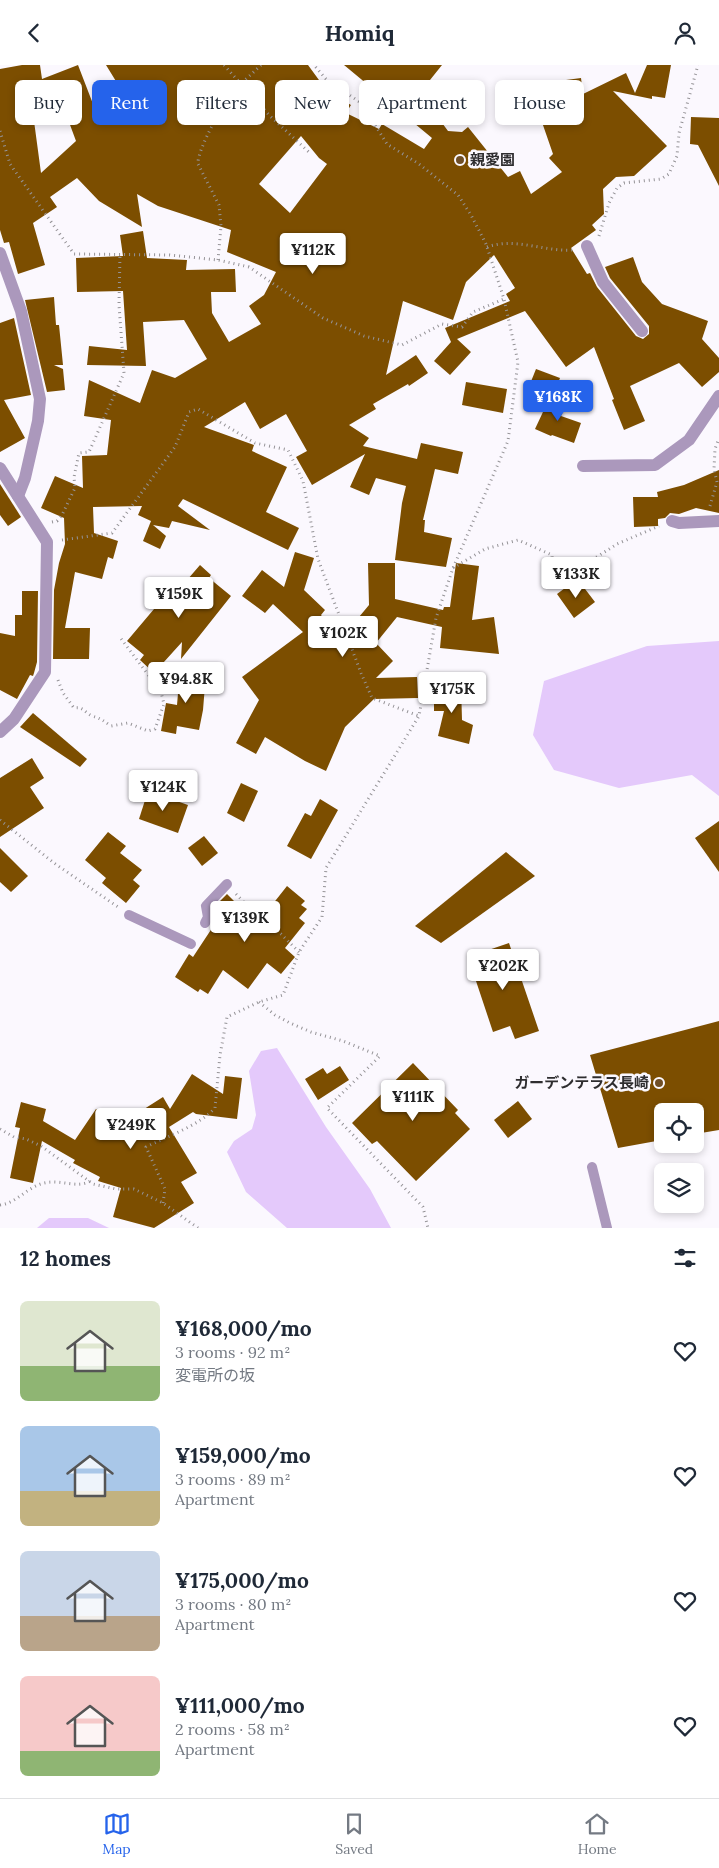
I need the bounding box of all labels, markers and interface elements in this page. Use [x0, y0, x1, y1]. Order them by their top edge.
icon: back [20, 19, 48, 47]
text: Homiq [325, 19, 394, 47]
icon: person [671, 19, 699, 47]
chip: Buy [15, 80, 82, 125]
chip: Rent [92, 80, 167, 125]
chip: Filters [177, 80, 265, 125]
chip: New [275, 80, 349, 125]
chip: Apartment [359, 80, 485, 125]
chip: House [495, 80, 584, 125]
place label: 親愛園 [470, 150, 515, 169]
marker: 親愛園 [454, 154, 466, 166]
pin: ¥112K [278, 233, 348, 275]
text: ¥112K [291, 239, 335, 259]
pin: ¥168K [523, 379, 593, 422]
text: ¥168K [534, 386, 582, 406]
pin: ¥133K [541, 557, 611, 599]
text: ¥133K [552, 563, 600, 583]
pin: ¥159K [144, 577, 214, 619]
text: ¥159K [155, 583, 203, 603]
pin: ¥102K [308, 615, 378, 658]
text: ¥102K [319, 622, 367, 642]
pin: ¥94.8K [145, 661, 227, 704]
text: ¥94.8K [159, 668, 213, 688]
pin: ¥175K [417, 671, 487, 714]
text: ¥175K [429, 678, 475, 698]
pin: ¥124K [128, 769, 198, 812]
text: ¥124K [140, 776, 186, 796]
pin: ¥139K [210, 901, 280, 943]
text: ¥139K [221, 907, 269, 927]
pin: ¥202K [468, 949, 538, 991]
text: ¥202K [478, 955, 528, 975]
place label: ガーデンテラス長崎 [514, 1073, 649, 1092]
marker: ガーデンテラス長崎 [653, 1077, 665, 1089]
pin: ¥111K [378, 1079, 448, 1122]
text: ¥111K [392, 1086, 434, 1106]
map controls [654, 1103, 704, 1213]
button: locate [654, 1103, 704, 1153]
pin: ¥249K [96, 1107, 166, 1150]
text: ¥249K [106, 1114, 156, 1134]
button: layers [654, 1163, 704, 1213]
icon: filters [671, 1244, 699, 1272]
text: 12 homes [20, 1245, 111, 1272]
text: ¥168,000/mo [175, 1315, 312, 1342]
icon: home [60, 1321, 120, 1381]
icon: heart [671, 1337, 699, 1365]
text: 3 rooms · 92 m² [175, 1342, 290, 1362]
text: 変電所の坂 [175, 1365, 255, 1385]
text: ¥159,000/mo [175, 1442, 311, 1469]
icon: home [60, 1446, 120, 1506]
icon: heart [671, 1462, 699, 1490]
text: 3 rooms · 89 m² [175, 1469, 291, 1489]
text: Apartment [175, 1489, 255, 1509]
text: ¥175,000/mo [175, 1567, 309, 1594]
icon: home [60, 1571, 120, 1631]
icon: heart [671, 1587, 699, 1615]
text: 3 rooms · 80 m² [175, 1594, 291, 1614]
text: Apartment [175, 1614, 255, 1634]
text: ¥111,000/mo [175, 1692, 305, 1719]
icon: home [60, 1696, 120, 1756]
icon: heart [671, 1712, 699, 1740]
text: 2 rooms · 58 m² [175, 1719, 290, 1739]
text: Apartment [175, 1739, 255, 1759]
tab: Map [102, 1810, 131, 1858]
tab: Saved [335, 1810, 373, 1858]
tab: Home [578, 1810, 617, 1858]

